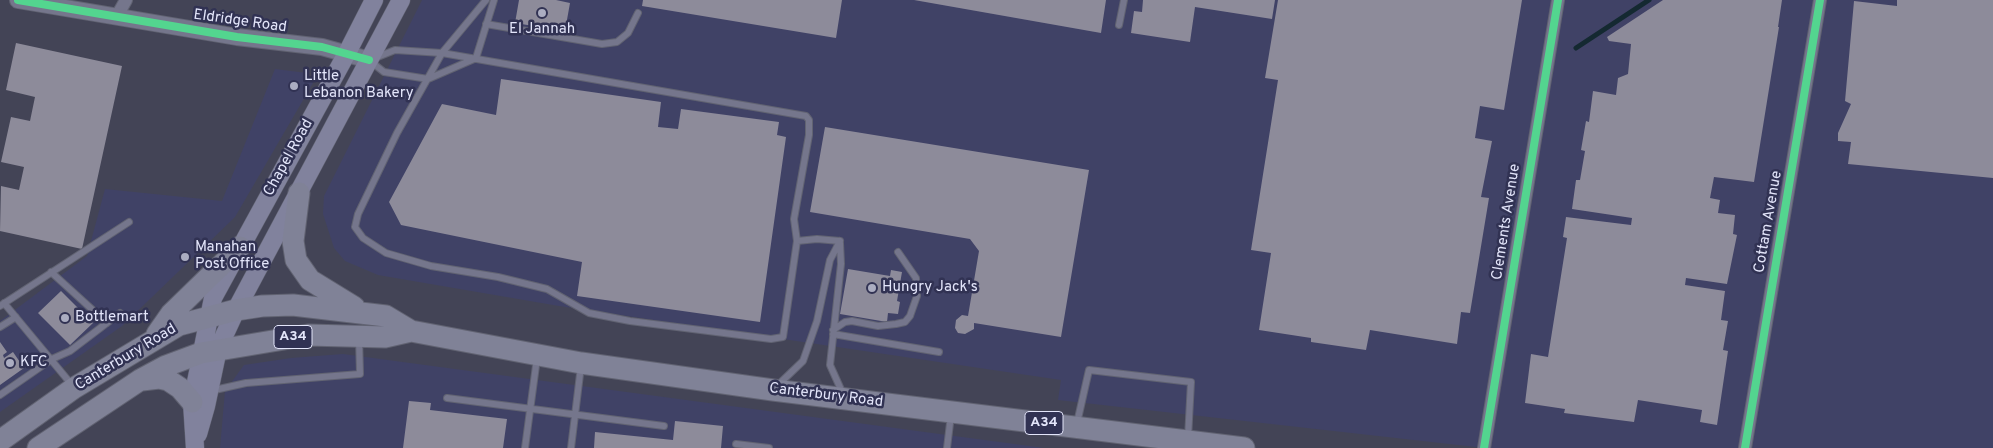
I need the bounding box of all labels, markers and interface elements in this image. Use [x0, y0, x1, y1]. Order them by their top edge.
street label: Eldridge Road [192, 7, 288, 37]
marker: El Jannah [536, 7, 548, 19]
place label: El Jannah [509, 21, 575, 39]
place label: Little Lebanon Bakery [304, 68, 414, 103]
marker: Little Lebanon Bakery [288, 80, 300, 92]
street label: Chapel Road [260, 116, 318, 200]
street label: Clements Avenue [1489, 163, 1525, 281]
street label: Cottam Avenue [1751, 170, 1787, 274]
place label: Manahan Post Office [195, 239, 269, 274]
marker: Manahan Post Office [179, 251, 191, 263]
place label: Hungry Jack's [882, 279, 978, 297]
marker: Hungry Jack's [866, 282, 878, 294]
place label: Bottlemart [75, 309, 149, 327]
marker: Bottlemart [59, 312, 71, 324]
street label: Canterbury Road [72, 321, 180, 395]
road number: A34 [274, 326, 312, 348]
place label: KFC [20, 354, 48, 372]
marker: KFC [4, 357, 16, 369]
street label: Canterbury Road [768, 380, 884, 412]
road number: A34 [1025, 412, 1063, 434]

